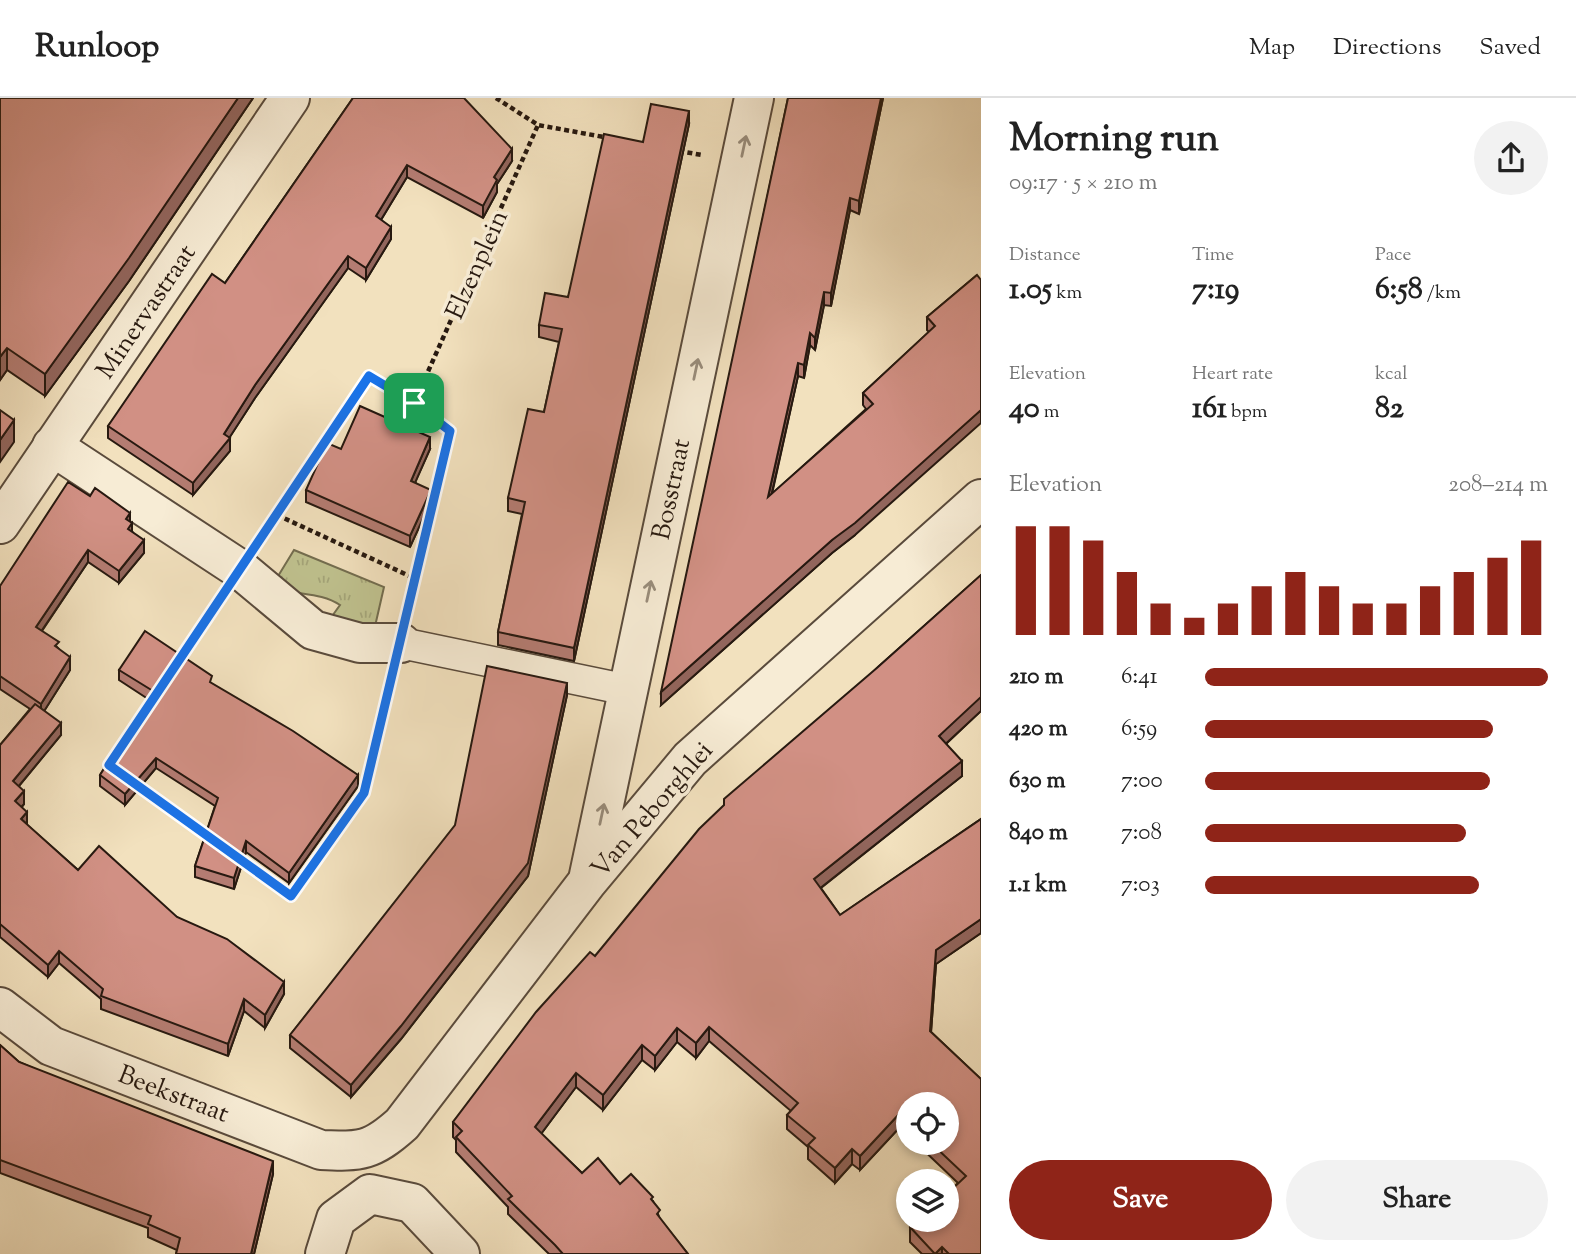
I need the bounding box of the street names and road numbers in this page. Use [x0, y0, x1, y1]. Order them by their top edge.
street label: Elzenplein [438, 204, 519, 326]
street label: Minervastraat [88, 238, 206, 387]
street label: Bosstraat [644, 436, 701, 543]
street label: Van Peborghlei [583, 734, 723, 887]
street label: Beekstraat [112, 1057, 234, 1133]

